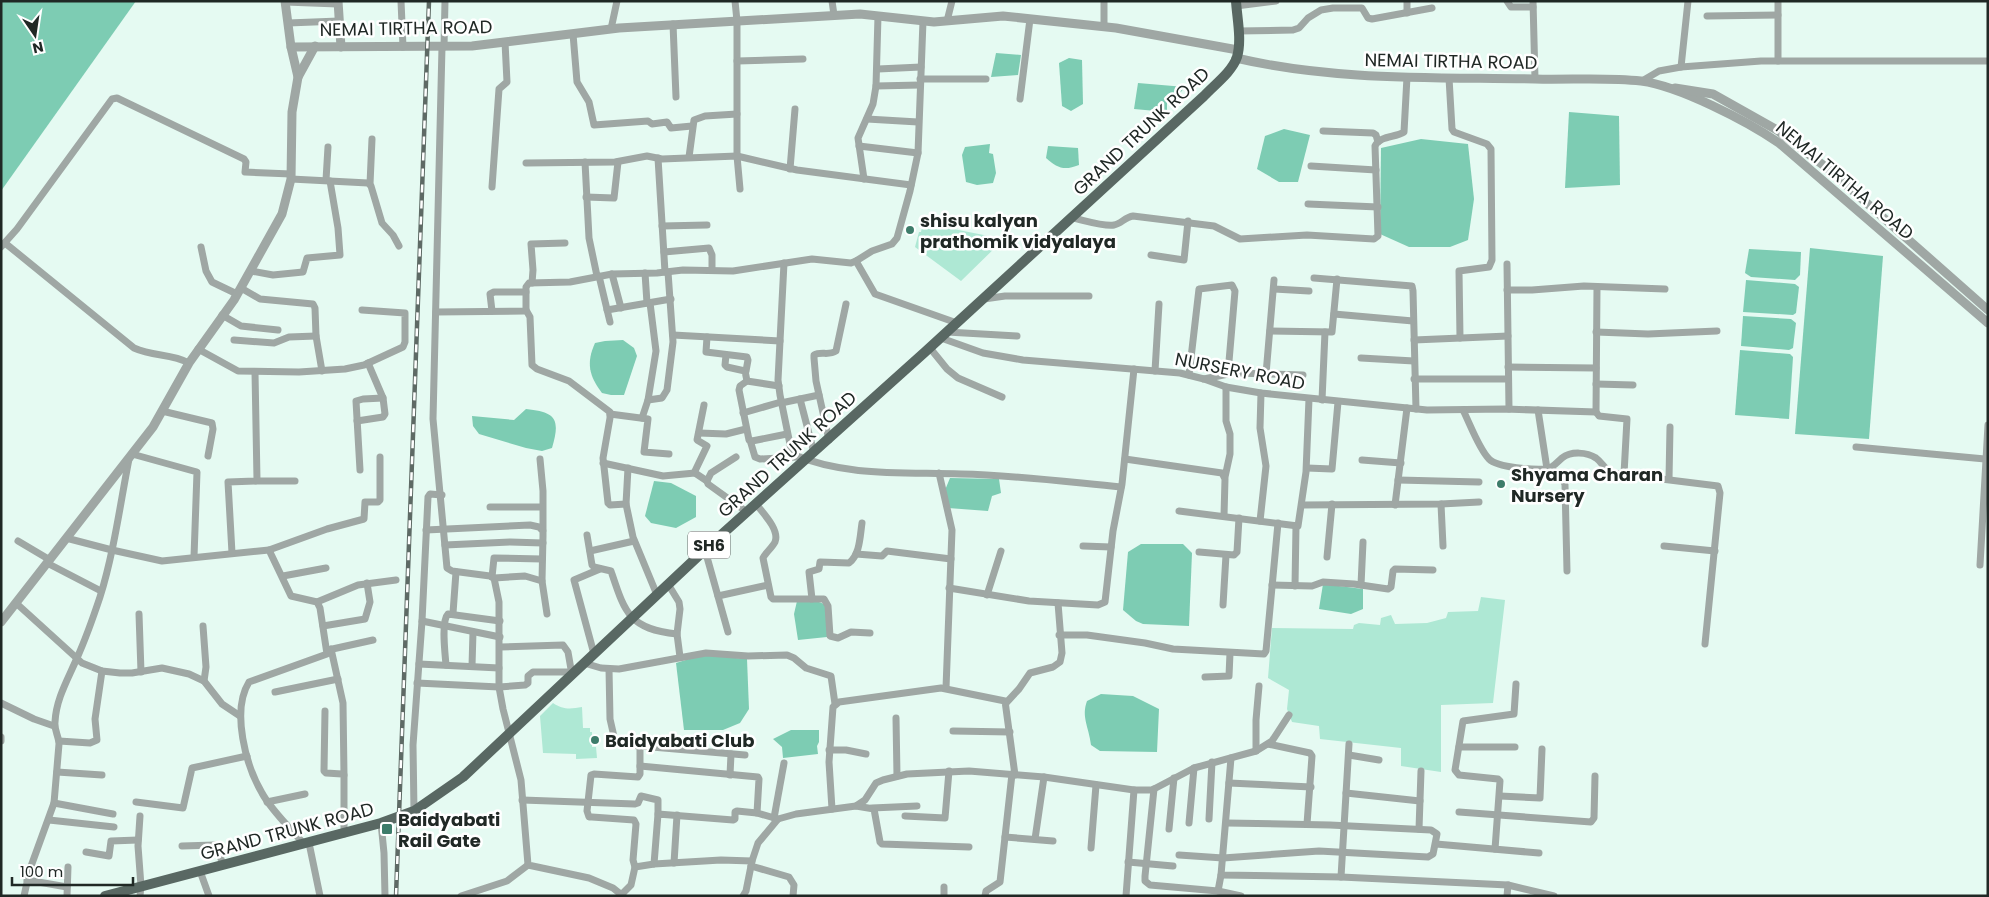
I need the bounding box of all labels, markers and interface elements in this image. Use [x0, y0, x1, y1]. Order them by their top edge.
north arrow [10, 10, 60, 60]
street label: NEMAI TIRTHA ROAD [319, 14, 493, 42]
text: N [31, 37, 45, 59]
street label: NEMAI TIRTHA ROAD [1364, 47, 1538, 75]
street label: GRAND TRUNK ROAD [1067, 61, 1215, 201]
street label: NEMAI TIRTHA ROAD [1771, 115, 1919, 245]
place label: shisu kalyan prathomik vidyalaya [920, 208, 1116, 254]
marker: shisu kalyan prathomik vidyalaya [904, 224, 916, 236]
street label: NURSERY ROAD [1173, 346, 1307, 396]
street label: GRAND TRUNK ROAD [712, 385, 862, 523]
place label: Shyama Charan Nursery [1511, 462, 1663, 508]
marker: Shyama Charan Nursery [1495, 478, 1507, 490]
road number: SH6 [688, 532, 730, 558]
place label: Baidyabati Club [605, 728, 754, 753]
marker: Baidyabati Club [589, 734, 601, 746]
street label: GRAND TRUNK ROAD [198, 796, 376, 866]
place label: Baidyabati Rail Gate [398, 807, 500, 853]
marker: Baidyabati Rail Gate [380, 822, 394, 836]
scale bar [12, 854, 134, 886]
text: 100 m [20, 861, 63, 882]

